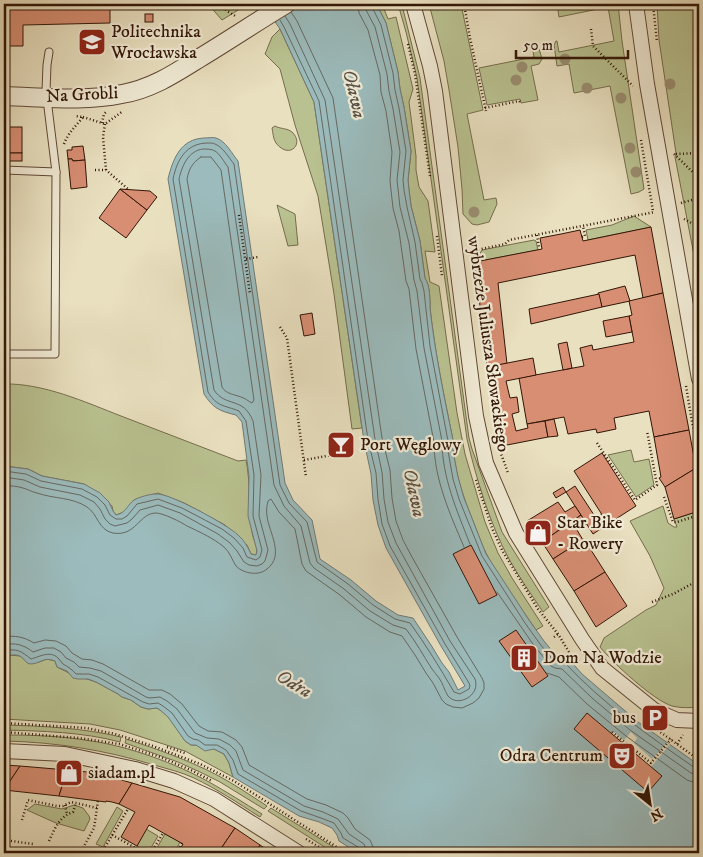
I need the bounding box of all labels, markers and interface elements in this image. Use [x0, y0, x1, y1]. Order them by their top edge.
place label: Politechnika Wrocławska [110, 21, 201, 64]
school or university icon: Politechnika Wrocławska [77, 27, 107, 57]
scale bar [516, 28, 628, 60]
text: 50 m [523, 36, 553, 55]
water label: Oława [337, 68, 371, 120]
street label: Na Grobli [45, 82, 119, 108]
street label: wybrzeże Juliusza Słowackiego [462, 234, 514, 454]
bar icon: Port Węglowy [326, 430, 356, 460]
place label: Port Węglowy [360, 434, 462, 456]
water label: Oława [398, 467, 430, 519]
place label: Star Bike - Rowery [557, 512, 623, 555]
shop icon: Star Bike - Rowery [523, 518, 553, 548]
building icon: Dom Na Wodzie [509, 643, 539, 673]
place label: Dom Na Wodzie [543, 647, 662, 669]
water label: Odra [272, 665, 316, 703]
parking icon: bus [640, 703, 670, 733]
place label: bus [613, 707, 636, 729]
theatre icon: Odra Centrum [607, 741, 637, 771]
place label: Odra Centrum [500, 745, 603, 767]
shop icon: siadam.pl [54, 758, 84, 788]
place label: siadam.pl [88, 762, 156, 784]
north arrow [626, 780, 676, 830]
text: N [646, 804, 665, 825]

